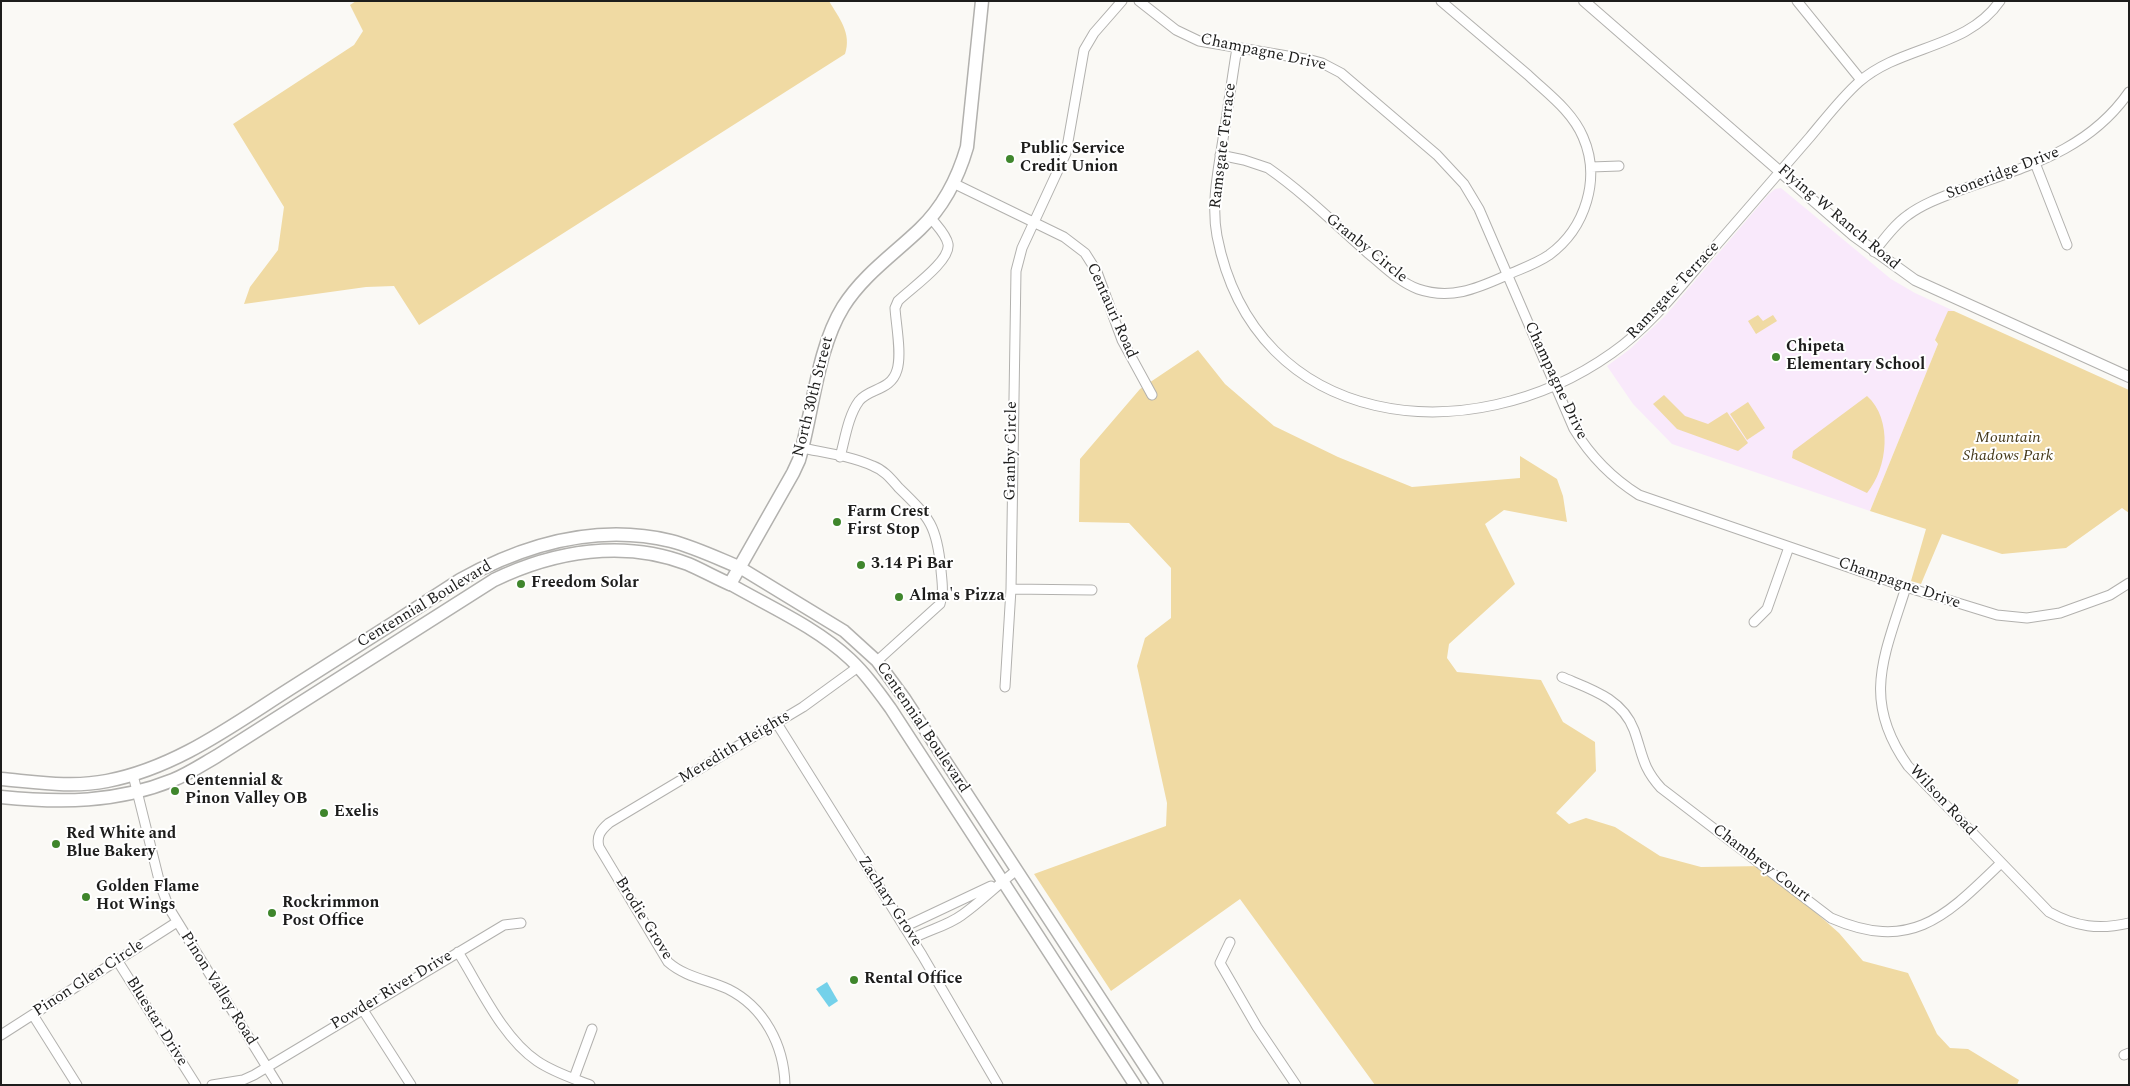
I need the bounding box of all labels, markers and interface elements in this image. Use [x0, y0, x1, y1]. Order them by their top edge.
street label: Champagne Drive [1198, 30, 1328, 76]
street label: Ramsgate Terrace [1207, 82, 1241, 210]
place label: Public Service Credit Union [1020, 140, 1125, 178]
street label: Stoneridge Drive [1944, 144, 2062, 204]
marker: Public Service Credit Union [1004, 153, 1016, 165]
street label: Flying W Ranch Road [1773, 161, 1903, 275]
street label: Granby Circle [1321, 210, 1411, 288]
street label: Ramsgate Terrace [1624, 238, 1724, 344]
street label: Centauri Road [1081, 260, 1141, 362]
street label: Champagne Drive [1519, 319, 1591, 443]
street label: North 30th Street [790, 335, 838, 459]
place label: Chipeta Elementary School [1786, 338, 1925, 376]
marker: Chipeta Elementary School [1770, 351, 1782, 363]
street label: Granby Circle [1002, 401, 1022, 501]
park label: Mountain Shadows Park [1963, 429, 2053, 467]
place label: Farm Crest First Stop [847, 503, 930, 541]
marker: Farm Crest First Stop [831, 516, 843, 528]
street label: Champagne Drive [1835, 554, 1963, 614]
place label: 3.14 Pi Bar [871, 555, 953, 575]
street label: Centennial Boulevard [354, 557, 496, 653]
marker: 3.14 Pi Bar [855, 559, 867, 571]
place label: Freedom Solar [531, 574, 639, 594]
marker: Freedom Solar [515, 578, 527, 590]
place label: Alma's Pizza [909, 587, 1005, 607]
marker: Alma's Pizza [893, 591, 905, 603]
street label: Centennial Boulevard [871, 659, 973, 797]
street label: Meredith Heights [676, 707, 794, 789]
street label: Wilson Road [1904, 761, 1980, 841]
place label: Centennial & Pinon Valley OB [185, 772, 307, 810]
marker: Centennial & Pinon Valley OB [169, 785, 181, 797]
place label: Exelis [334, 803, 379, 823]
marker: Exelis [318, 807, 330, 819]
street label: Chambrey Court [1708, 821, 1814, 907]
place label: Red White and Blue Bakery [66, 825, 176, 863]
marker: Red White and Blue Bakery [50, 838, 62, 850]
street label: Zachary Grove [853, 853, 925, 951]
street label: Brodie Grove [610, 874, 676, 964]
place label: Golden Flame Hot Wings [96, 878, 199, 916]
marker: Golden Flame Hot Wings [80, 891, 92, 903]
place label: Rockrimmon Post Office [282, 894, 379, 932]
marker: Rockrimmon Post Office [266, 907, 278, 919]
street label: Pinon Valley Road [175, 929, 261, 1049]
street label: Pinon Glen Circle [30, 936, 148, 1022]
street label: Powder River Drive [328, 947, 456, 1035]
place label: Rental Office [864, 970, 962, 990]
street label: Bluestar Drive [121, 974, 191, 1070]
marker: Rental Office [848, 974, 860, 986]

